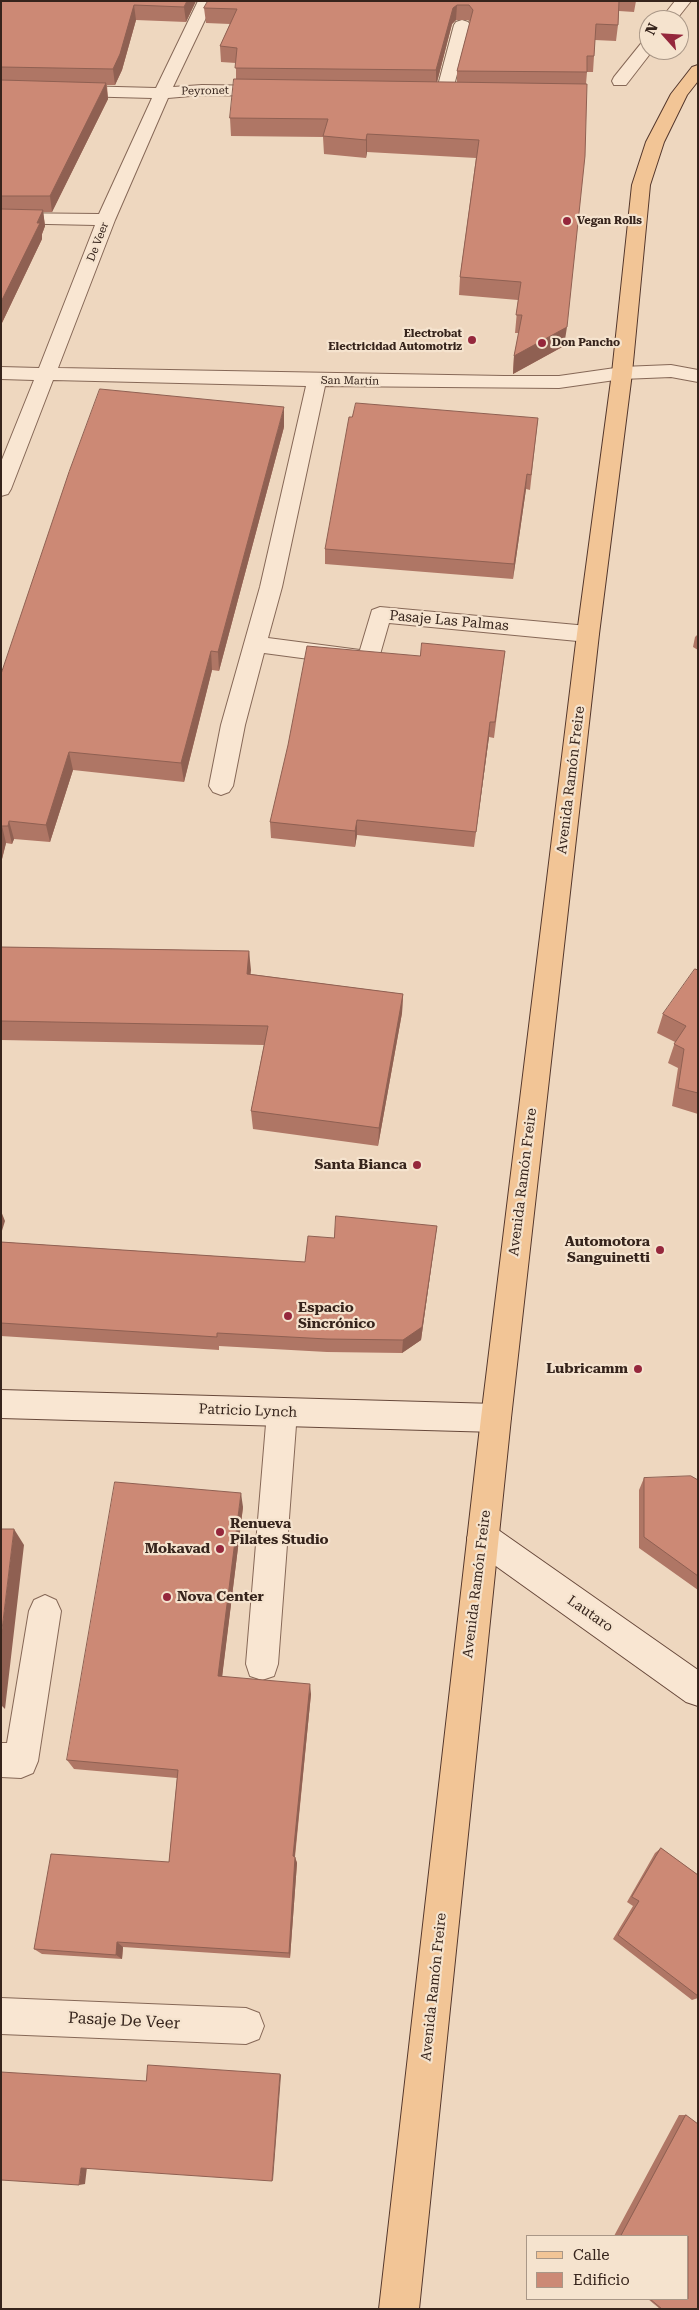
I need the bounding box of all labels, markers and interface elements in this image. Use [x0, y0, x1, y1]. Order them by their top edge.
north arrow [639, 10, 689, 60]
text: N [642, 21, 661, 37]
street label: Peyronet [181, 84, 229, 98]
place label: Vegan Rolls [577, 214, 642, 228]
marker: Vegan Rolls [561, 215, 573, 227]
street label: De Veer [84, 220, 112, 264]
place label: Electrobat Electricidad Automotriz [328, 327, 462, 353]
marker: Electrobat Electricidad Automotriz [466, 334, 478, 346]
place label: Don Pancho [552, 336, 620, 350]
marker: Don Pancho [536, 337, 548, 349]
street label: San Martín [321, 374, 379, 388]
street label: Pasaje Las Palmas [389, 607, 509, 635]
street label: Avenida Ramón Freire [554, 705, 588, 855]
street label: Avenida Ramón Freire [506, 1107, 540, 1257]
place label: Santa Bianca [314, 1157, 407, 1173]
marker: Santa Bianca [411, 1159, 423, 1171]
place label: Automotora Sanguinetti [565, 1234, 650, 1266]
marker: Automotora Sanguinetti [654, 1244, 666, 1256]
place label: Espacio Sincrónico [298, 1300, 375, 1332]
marker: Espacio Sincrónico [282, 1310, 294, 1322]
place label: Lubricamm [546, 1361, 628, 1377]
marker: Lubricamm [632, 1363, 644, 1375]
street label: Patricio Lynch [198, 1401, 298, 1421]
street label: Avenida Ramón Freire [460, 1509, 494, 1659]
place label: Renueva Pilates Studio [230, 1516, 329, 1548]
marker: Renueva Pilates Studio [214, 1526, 226, 1538]
place label: Mokavad [145, 1541, 210, 1557]
marker: Mokavad [214, 1543, 226, 1555]
place label: Nova Center [177, 1589, 264, 1605]
marker: Nova Center [161, 1591, 173, 1603]
street label: Lautaro [564, 1592, 616, 1636]
street label: Avenida Ramón Freire [418, 1912, 450, 2062]
street label: Pasaje De Veer [68, 2008, 180, 2034]
legend [526, 2235, 689, 2300]
text: Calle [573, 2246, 609, 2264]
text: Edificio [573, 2271, 630, 2289]

